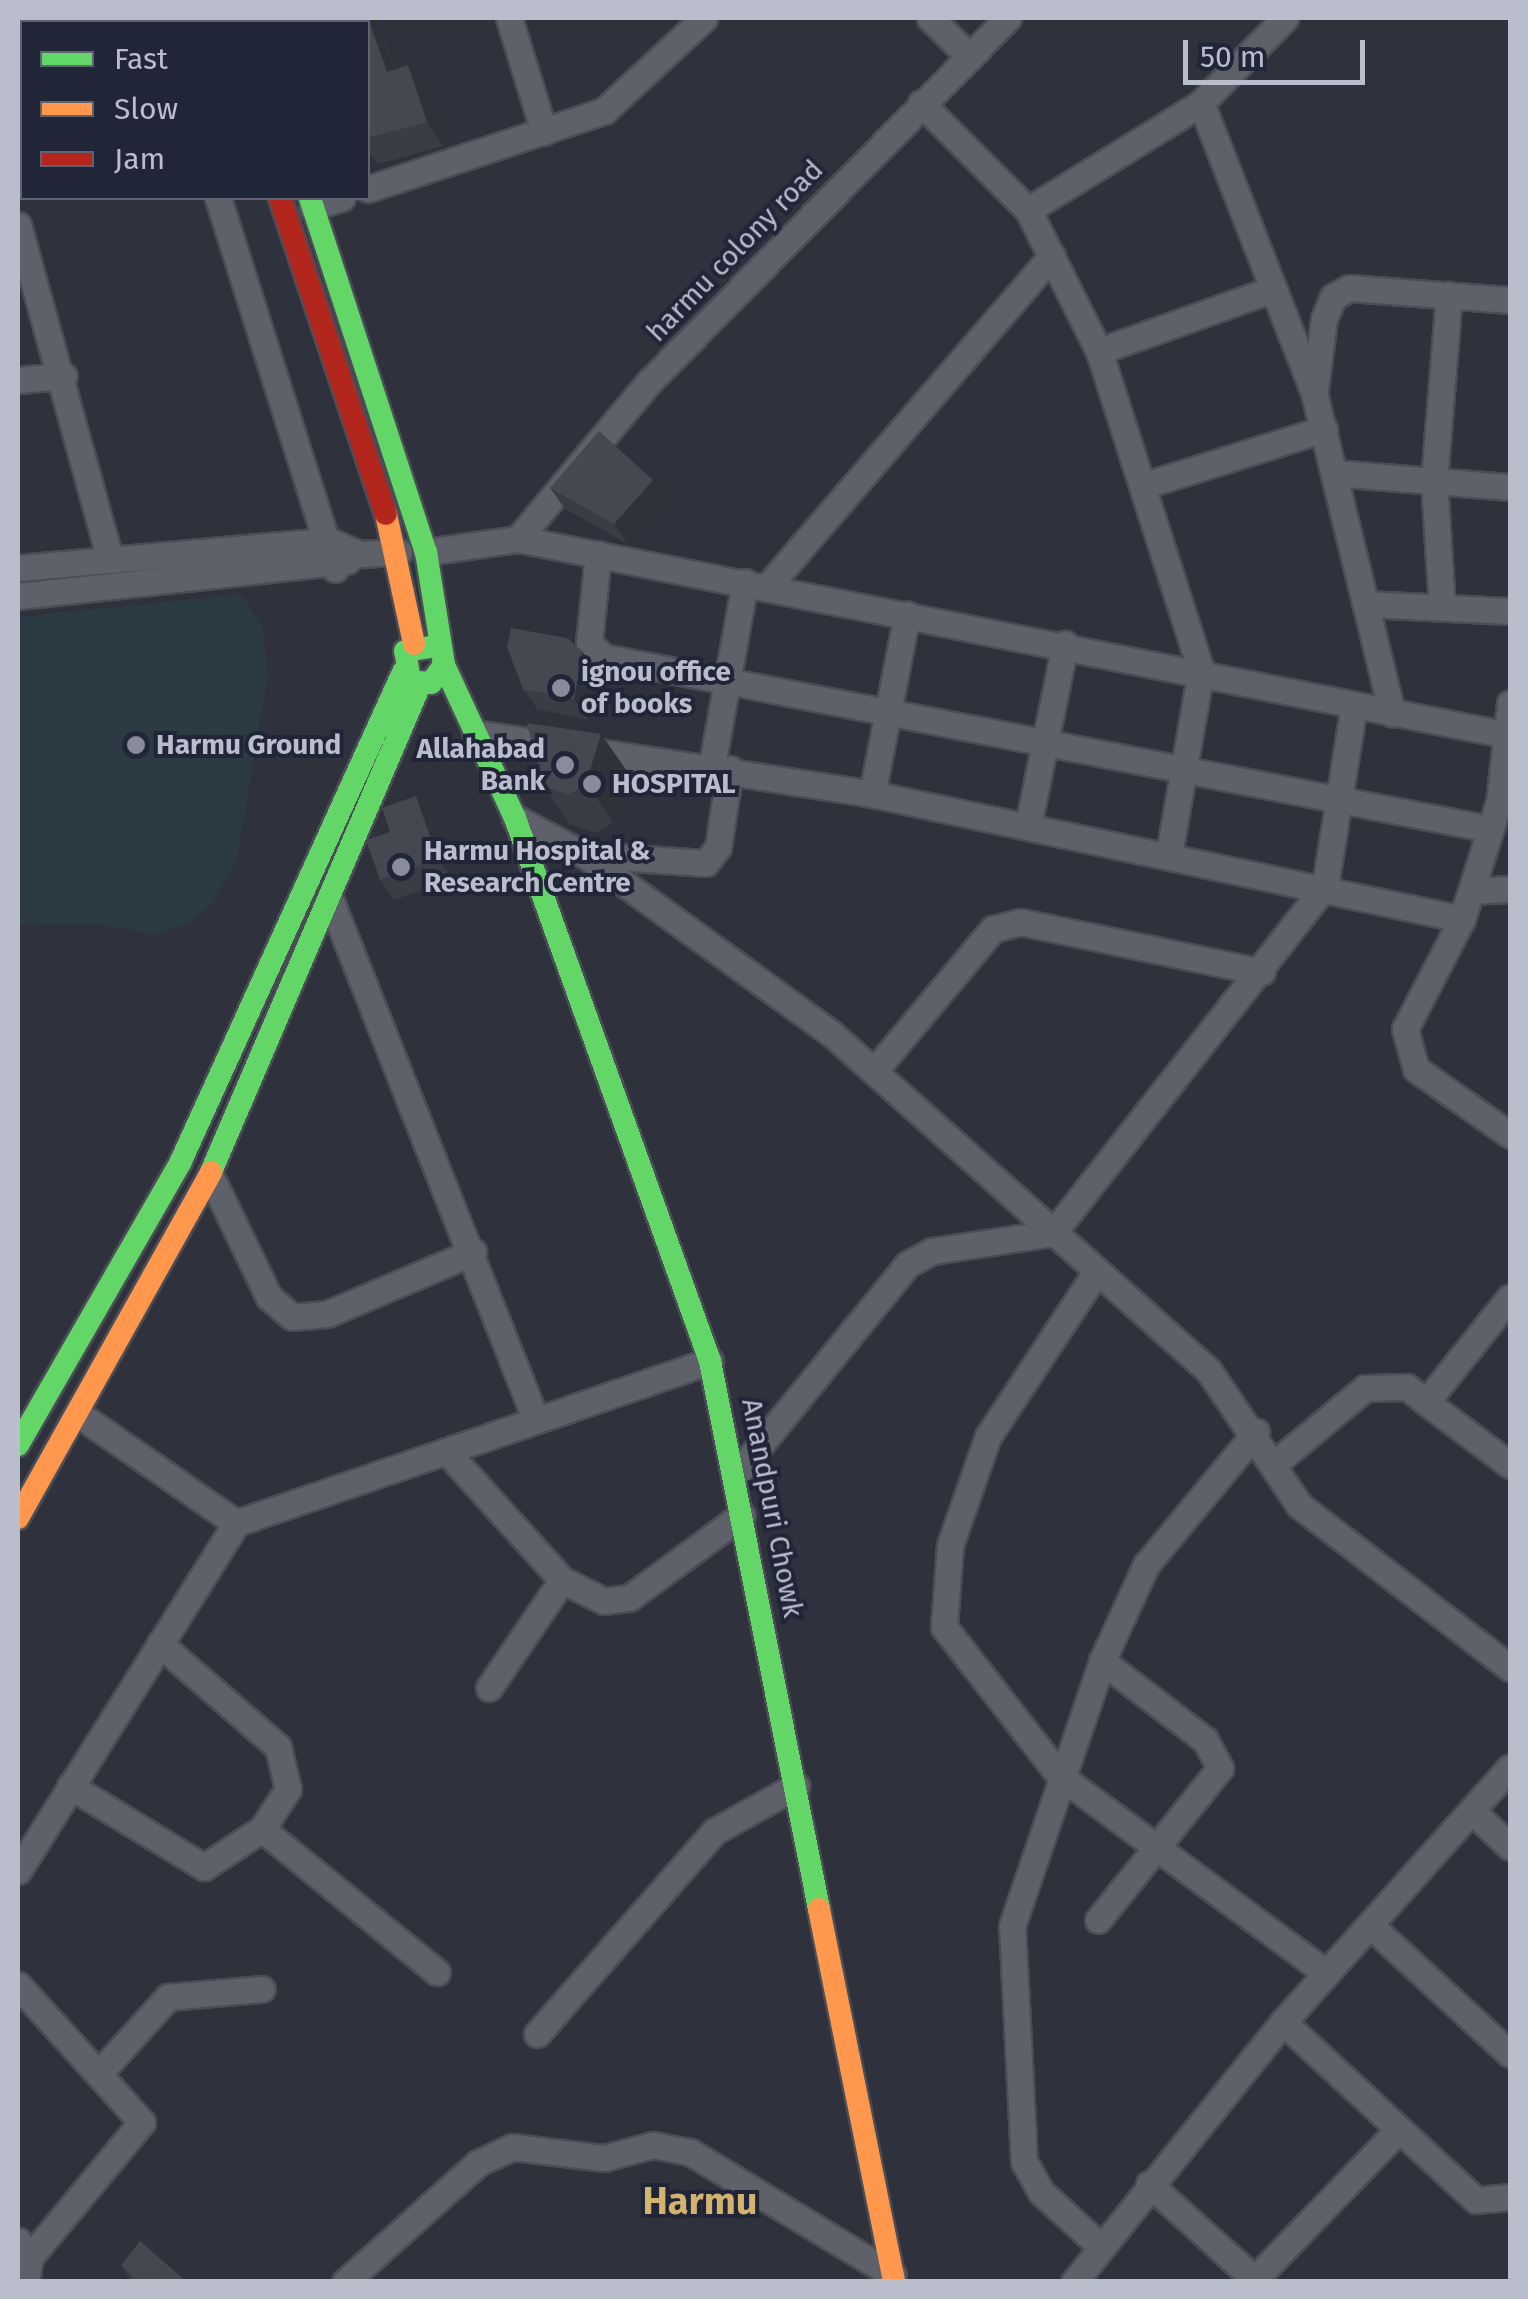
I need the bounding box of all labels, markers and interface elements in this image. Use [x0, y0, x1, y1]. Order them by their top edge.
legend [20, 20, 370, 200]
scale bar [1188, 20, 1370, 82]
text: 50 m [1200, 39, 1265, 75]
text: Fast [114, 41, 168, 77]
text: Slow [114, 91, 178, 127]
text: Jam [114, 141, 165, 177]
street label: harmu colony road [640, 153, 830, 349]
place label: ignou office of books [581, 655, 731, 721]
marker: ignou office of books [550, 677, 572, 699]
place label: Harmu Ground [156, 728, 341, 762]
place label: Allahabad Bank [417, 732, 545, 798]
marker: Harmu Ground [125, 734, 147, 756]
marker: Allahabad Bank [554, 754, 576, 776]
place label: HOSPITAL [612, 767, 736, 801]
marker: HOSPITAL [581, 773, 603, 795]
place label: Harmu Hospital & Research Centre [424, 834, 650, 900]
marker: Harmu Hospital & Research Centre [388, 854, 414, 880]
street label: Anandpuri Chowk [734, 1396, 810, 1620]
district label: Harmu [642, 2179, 758, 2225]

